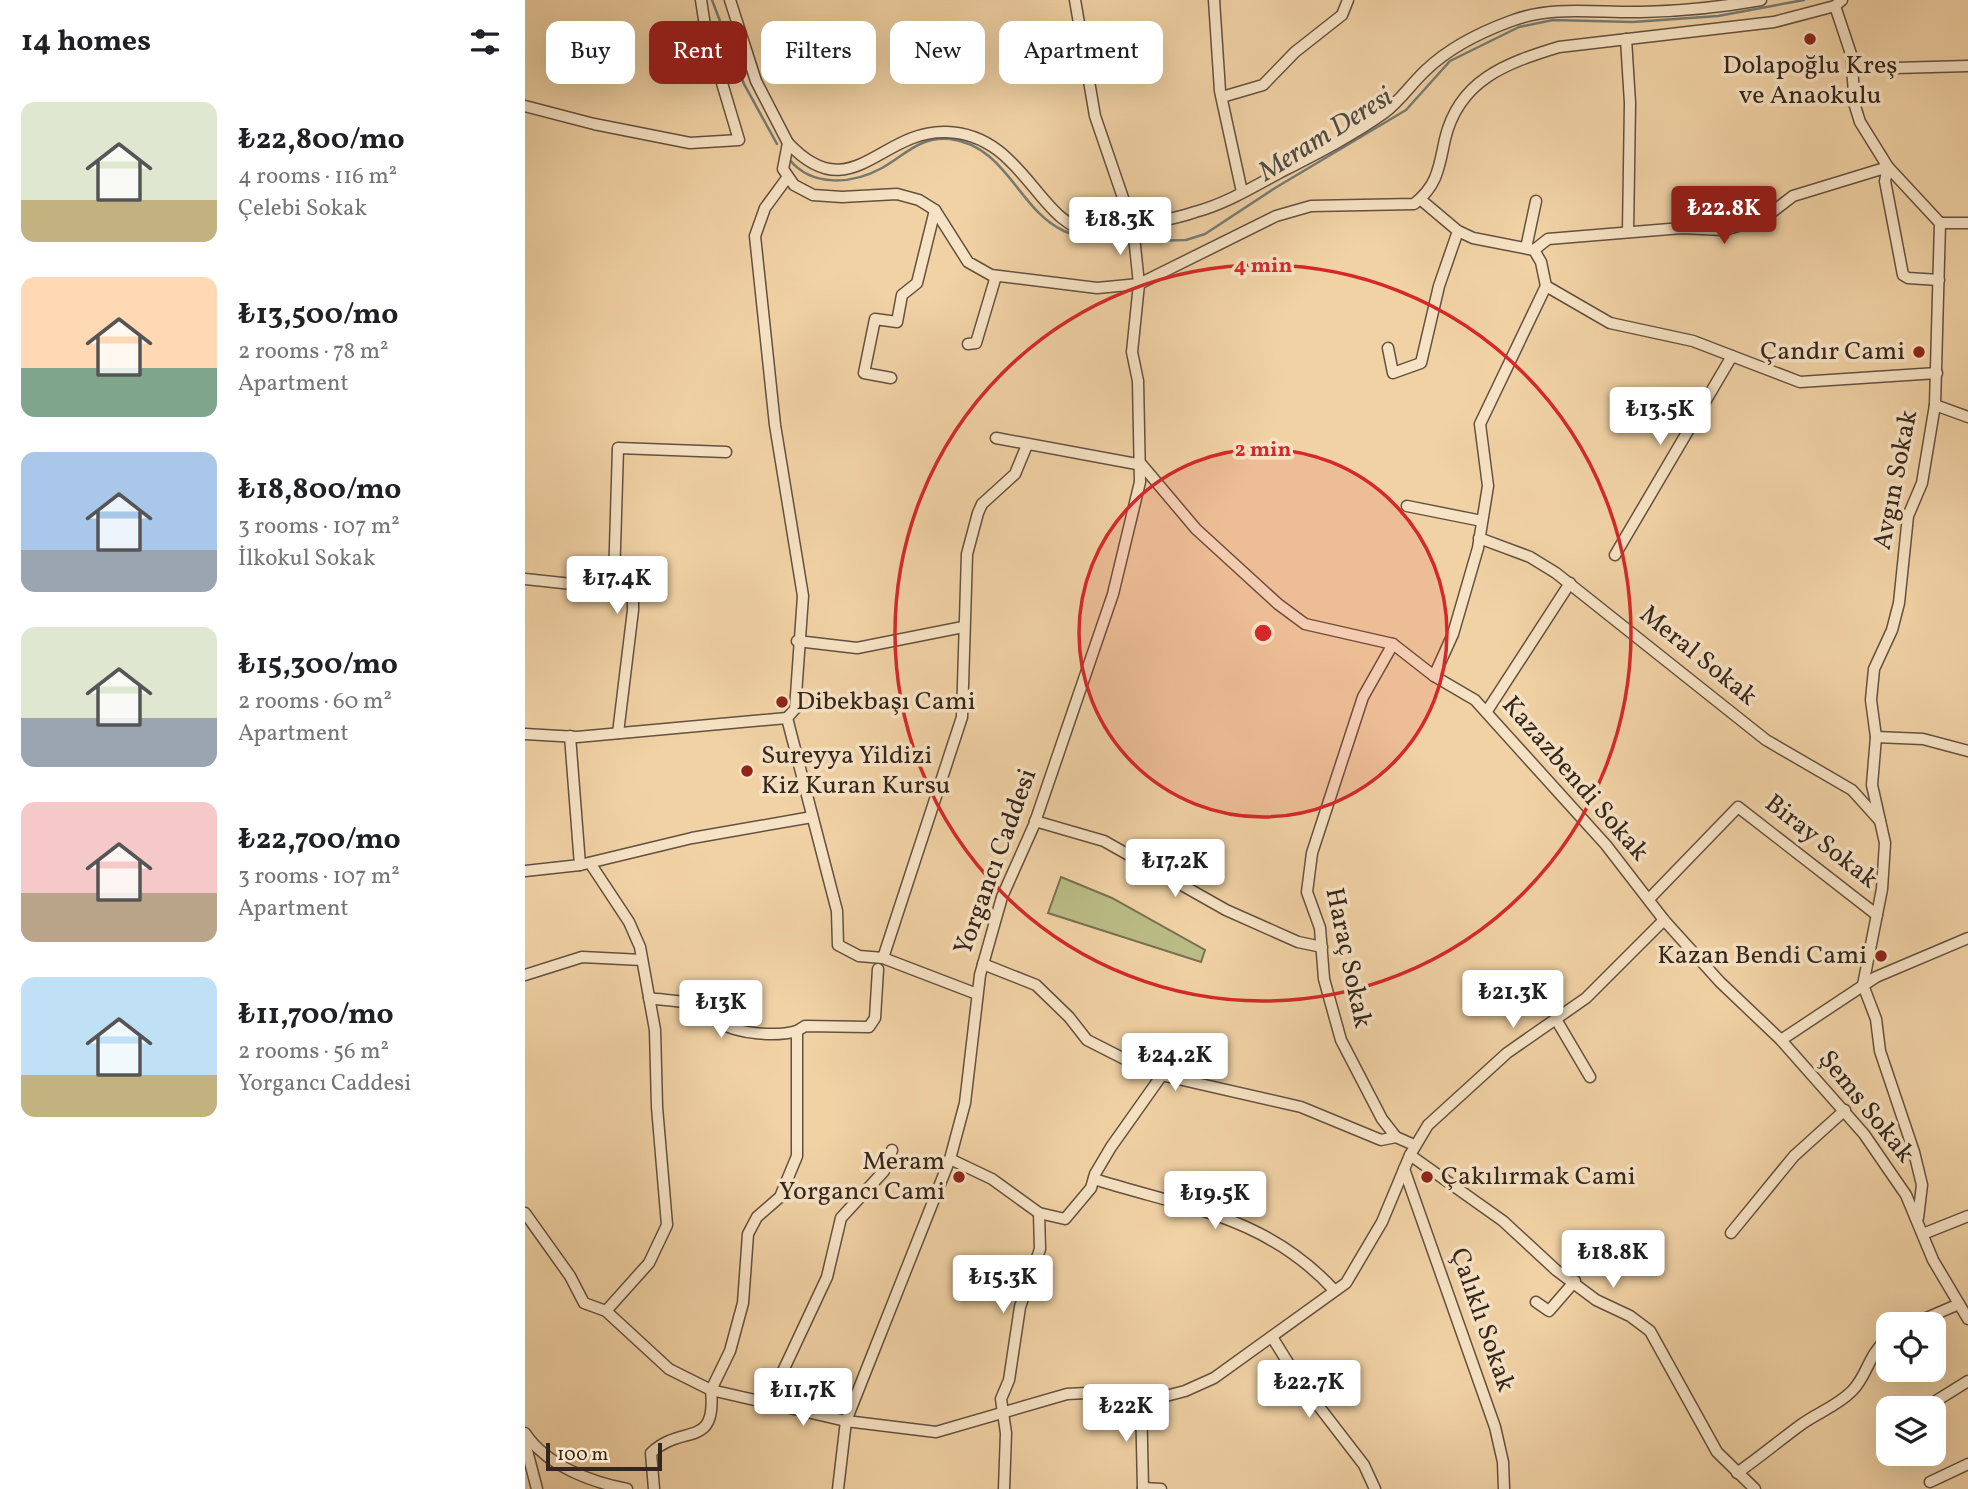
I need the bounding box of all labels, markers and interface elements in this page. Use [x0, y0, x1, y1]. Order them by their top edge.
text: 14 homes [21, 21, 151, 63]
chip: Buy [546, 21, 635, 84]
chip: Rent [649, 21, 747, 84]
chip: Filters [761, 21, 876, 84]
chip: New [890, 21, 985, 84]
chip: Apartment [999, 21, 1163, 84]
icon: filters [466, 23, 504, 61]
marker: Dolapoğlu Kreş ve Anaokulu [1802, 31, 1818, 47]
place label: Dolapoğlu Kreş ve Anaokulu [1723, 48, 1897, 114]
water label: Meram Deresi [1251, 78, 1401, 192]
text: ₺22,800/mo [238, 119, 405, 161]
icon: home [77, 130, 161, 214]
text: 4 rooms · 116 m² [238, 161, 397, 193]
pin: ₺22.8K [1667, 187, 1781, 246]
text: Çelebi Sokak [238, 193, 367, 225]
text: ₺22.8K [1687, 193, 1761, 225]
pin: ₺18.3K [1063, 198, 1177, 257]
text: ₺18.3K [1085, 204, 1155, 236]
text: 4 min [1234, 252, 1292, 281]
text: ₺13,500/mo [238, 294, 398, 336]
icon: home [77, 305, 161, 389]
place label: Çandır Cami [1760, 334, 1905, 370]
text: 2 rooms · 78 m² [238, 336, 389, 368]
marker: Çandır Cami [1911, 344, 1927, 360]
text: Apartment [238, 368, 349, 400]
pin: ₺13.5K [1603, 388, 1717, 447]
text: ₺13.5K [1626, 394, 1694, 426]
street label: Avgın Sokak [1865, 407, 1927, 553]
text: 2 min [1235, 436, 1291, 465]
text: ₺18,800/mo [238, 469, 401, 511]
icon: home [77, 480, 161, 564]
text: 3 rooms · 107 m² [238, 511, 400, 543]
text: İlkokul Sokak [238, 543, 375, 575]
pin: ₺17.4K [560, 556, 674, 616]
text: ₺17.4K [583, 563, 651, 595]
street label: Meral Sokak [1631, 597, 1765, 715]
centre of rings [1251, 621, 1275, 645]
text: ₺15,300/mo [238, 644, 398, 686]
icon: home [77, 655, 161, 739]
place label: Dibekbaşı Cami [796, 684, 976, 720]
text: 2 rooms · 60 m² [238, 686, 392, 718]
street label: Kazazbendi Sokak [1493, 688, 1657, 870]
marker: Dibekbaşı Cami [774, 694, 790, 710]
text: Apartment [238, 718, 349, 750]
place label: Sureyya Yildizi Kiz Kuran Kursu [761, 738, 951, 804]
marker: Sureyya Yildizi Kiz Kuran Kursu [739, 763, 755, 779]
street label: Yorgancı Caddesi [946, 764, 1046, 960]
street label: Biray Sokak [1757, 786, 1885, 898]
text: ₺22,700/mo [238, 819, 401, 861]
icon: home [77, 830, 161, 914]
pin: ₺17.2K [1118, 839, 1232, 899]
text: ₺17.2K [1142, 846, 1208, 878]
text: 3 rooms · 107 m² [238, 861, 400, 893]
street label: Haraç Sokak [1316, 885, 1380, 1031]
text: Apartment [238, 893, 349, 925]
place label: Kazan Bendi Cami [1657, 938, 1867, 974]
marker: Kazan Bendi Cami [1873, 948, 1889, 964]
pin: ₺21.3K [1456, 970, 1570, 1030]
text: ₺21.3K [1478, 977, 1548, 1009]
pin: ₺13K [680, 981, 762, 1040]
text: ₺13K [695, 987, 747, 1019]
text: ₺11,700/mo [238, 994, 394, 1036]
icon: home [77, 1005, 161, 1089]
pin: ₺24.2K [1118, 1034, 1232, 1093]
text: 2 rooms · 56 m² [238, 1036, 389, 1068]
text: ₺24.2K [1138, 1040, 1212, 1072]
street label: Şems Sokak [1809, 1043, 1923, 1171]
text: Yorgancı Caddesi [238, 1068, 411, 1100]
place label: Meram Yorgancı Cami [779, 1144, 945, 1210]
place label: Çakılırmak Cami [1441, 1159, 1636, 1195]
marker: Meram Yorgancı Cami [951, 1169, 967, 1185]
marker: Çakılırmak Cami [1419, 1169, 1435, 1185]
pin: ₺19.5K [1158, 1172, 1272, 1231]
text: ₺19.5K [1180, 1178, 1250, 1210]
pin: ₺18.8K [1556, 1230, 1670, 1290]
text: ₺18.8K [1578, 1237, 1648, 1269]
street label: Çalıklı Sokak [1441, 1243, 1523, 1397]
pin: ₺15.3K [946, 1256, 1060, 1315]
text: ₺15.3K [969, 1262, 1037, 1294]
map controls [1876, 1312, 1946, 1466]
button: locate [1876, 1312, 1946, 1382]
pin: ₺22.7K [1252, 1360, 1366, 1420]
text: ₺22.7K [1273, 1367, 1345, 1399]
pin: ₺11.7K [746, 1368, 860, 1428]
text: ₺11.7K [770, 1375, 836, 1407]
pin: ₺22K [1085, 1384, 1167, 1444]
text: ₺22K [1099, 1391, 1153, 1423]
button: layers [1876, 1396, 1946, 1466]
scale bar [546, 1440, 661, 1472]
text: 100 m [557, 1442, 608, 1468]

